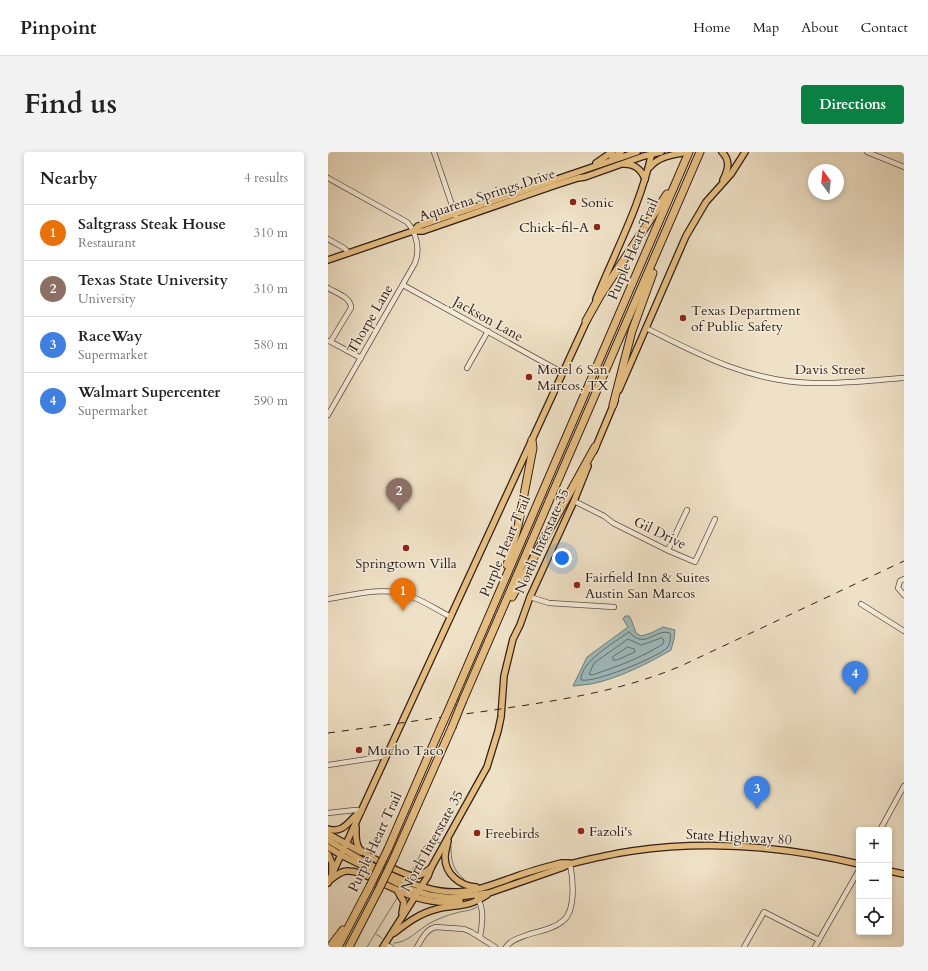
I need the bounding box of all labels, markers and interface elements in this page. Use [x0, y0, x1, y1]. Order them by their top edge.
text: Pinpoint [20, 15, 97, 41]
text: Home [693, 18, 731, 37]
text: Map [753, 18, 779, 37]
text: About [801, 18, 838, 37]
text: Contact [860, 18, 908, 37]
text: Find us [24, 85, 117, 123]
button: Directions [801, 85, 904, 124]
street label: Aquarena Springs Drive [417, 164, 557, 226]
north arrow [808, 164, 844, 200]
text: Nearby [40, 167, 97, 190]
text: 4 results [244, 169, 288, 187]
place label: Sonic [581, 193, 614, 212]
street label: Purple Heart Trail [603, 195, 663, 303]
marker: Sonic [568, 197, 578, 207]
text: Saltgrass Steak House [78, 214, 226, 234]
place label: Chick-fil-A [519, 218, 589, 237]
marker: Chick-fil-A [592, 222, 602, 232]
text: 1 [50, 224, 56, 242]
text: 310 m [254, 224, 288, 242]
text: Restaurant [78, 234, 136, 252]
text: Texas State University [78, 270, 228, 290]
text: 2 [50, 280, 56, 298]
text: 310 m [254, 280, 288, 298]
street label: Thorpe Lane [343, 281, 397, 357]
text: University [78, 290, 136, 308]
street label: Jackson Lane [448, 291, 526, 346]
place label: Texas Department of Public Safety [691, 301, 801, 336]
marker: Texas Department of Public Safety [678, 313, 688, 323]
text: RaceWay [78, 326, 142, 346]
text: 3 [50, 336, 56, 354]
text: 580 m [254, 336, 288, 354]
text: Supermarket [78, 346, 148, 364]
place label: Motel 6 San Marcos, TX [537, 360, 609, 395]
street label: Davis Street [795, 360, 866, 379]
marker: Motel 6 San Marcos, TX [524, 372, 534, 382]
text: Walmart Supercenter [78, 382, 220, 402]
text: 4 [50, 392, 56, 410]
text: 590 m [254, 392, 288, 410]
text: Supermarket [78, 402, 148, 420]
pin: 2 [386, 478, 412, 511]
street label: North Interstate 35 [510, 485, 574, 597]
street label: Purple Heart Trail [475, 492, 535, 600]
street label: Gil Drive [631, 512, 689, 554]
marker: Springtown Villa [401, 543, 411, 553]
your location [552, 548, 572, 568]
place label: Springtown Villa [355, 554, 457, 573]
place label: Fairfield Inn & Suites Austin San Marcos [585, 568, 710, 603]
pin: 1 [390, 578, 416, 611]
marker: Fairfield Inn & Suites Austin San Marcos [572, 580, 582, 590]
pin: 4 [842, 661, 868, 694]
place label: Mucho Taco [367, 741, 444, 760]
marker: Mucho Taco [354, 745, 364, 755]
pin: 3 [744, 776, 770, 809]
street label: North Interstate 35 [396, 787, 468, 895]
street label: Purple Heart Trail [343, 788, 407, 895]
place label: Fazoli's [589, 822, 633, 841]
place label: Freebirds [485, 824, 540, 843]
street label: State Highway 80 [686, 825, 792, 849]
marker: Fazoli's [576, 826, 586, 836]
map controls [856, 827, 892, 935]
button: + [856, 827, 892, 863]
marker: Freebirds [472, 828, 482, 838]
button: − [856, 863, 892, 899]
button: locate [856, 899, 892, 935]

